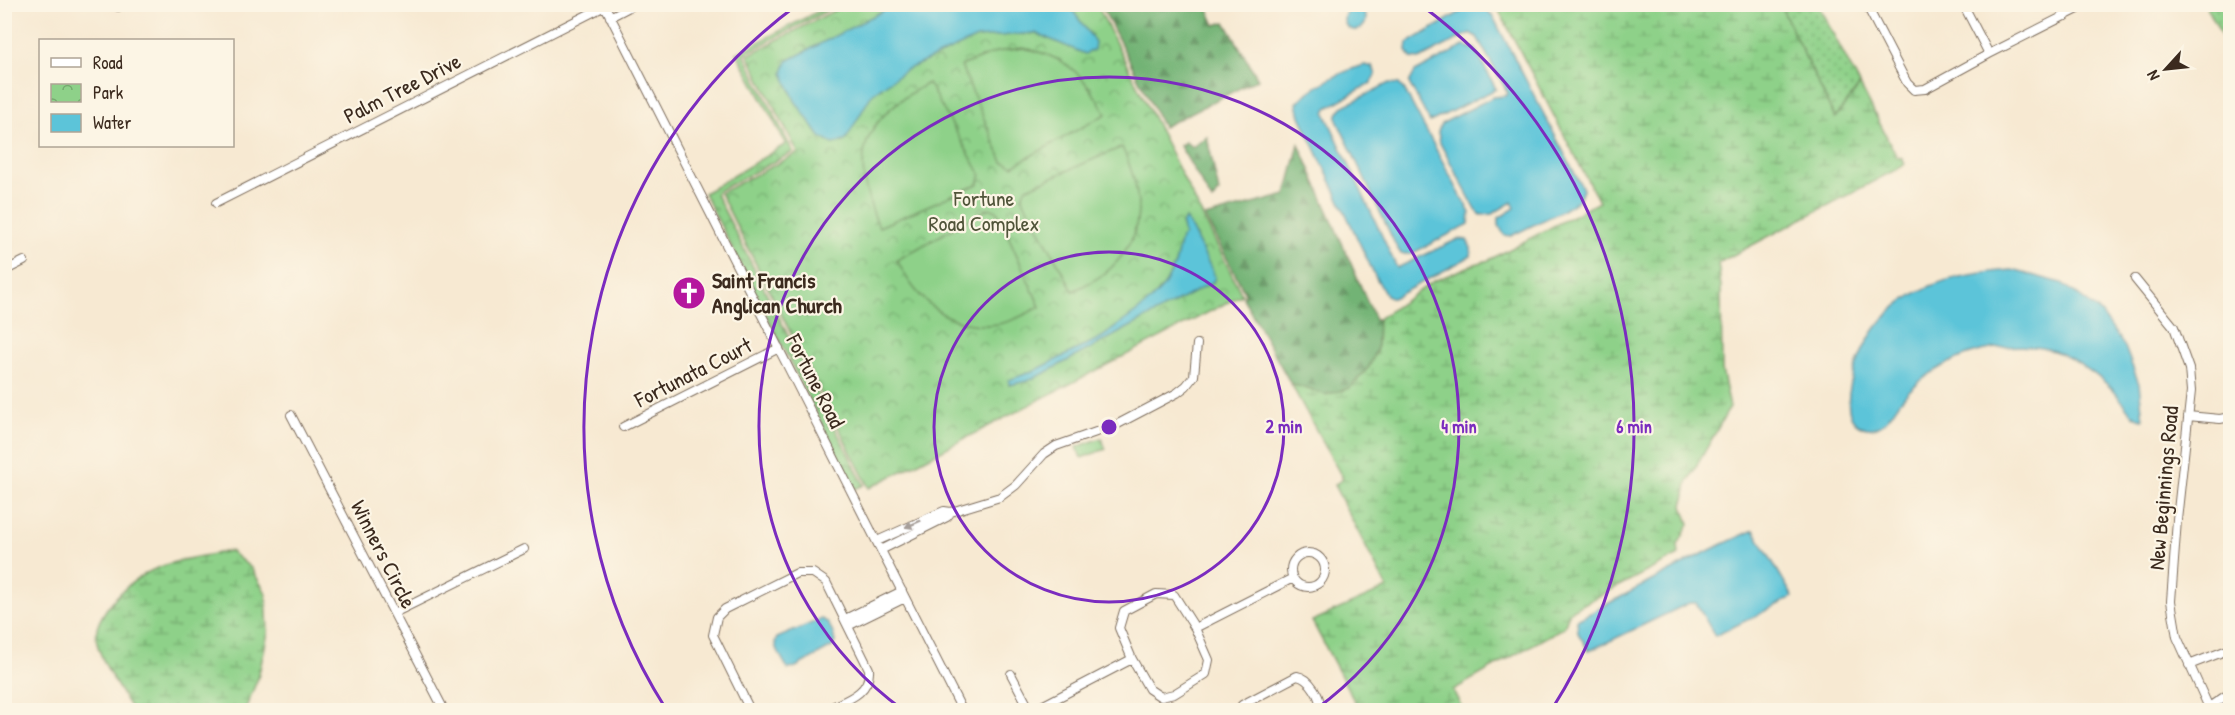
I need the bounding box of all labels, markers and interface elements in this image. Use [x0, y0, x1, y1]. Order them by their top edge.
legend [39, 39, 234, 147]
north arrow [2136, 39, 2196, 99]
street label: Palm Tree Drive [338, 46, 466, 130]
text: Road [93, 50, 123, 75]
text: N [2141, 67, 2164, 85]
text: Park [93, 80, 124, 105]
text: Water [93, 110, 131, 135]
park label: Fortune Road Complex [929, 183, 1039, 238]
place label: Saint Francis Anglican Church [712, 265, 843, 321]
church icon: Saint Francis Anglican Church [671, 275, 707, 311]
street label: Fortune Road [779, 328, 853, 434]
street label: Fortunata Court [628, 329, 757, 415]
street label: New Beginnings Road [2141, 404, 2185, 571]
text: 2 min [1266, 414, 1302, 439]
text: 4 min [1441, 414, 1477, 439]
text: 6 min [1616, 414, 1652, 439]
centre of rings [1099, 417, 1119, 437]
street label: Winners Circle [344, 495, 424, 613]
one-way arrow [905, 519, 922, 528]

